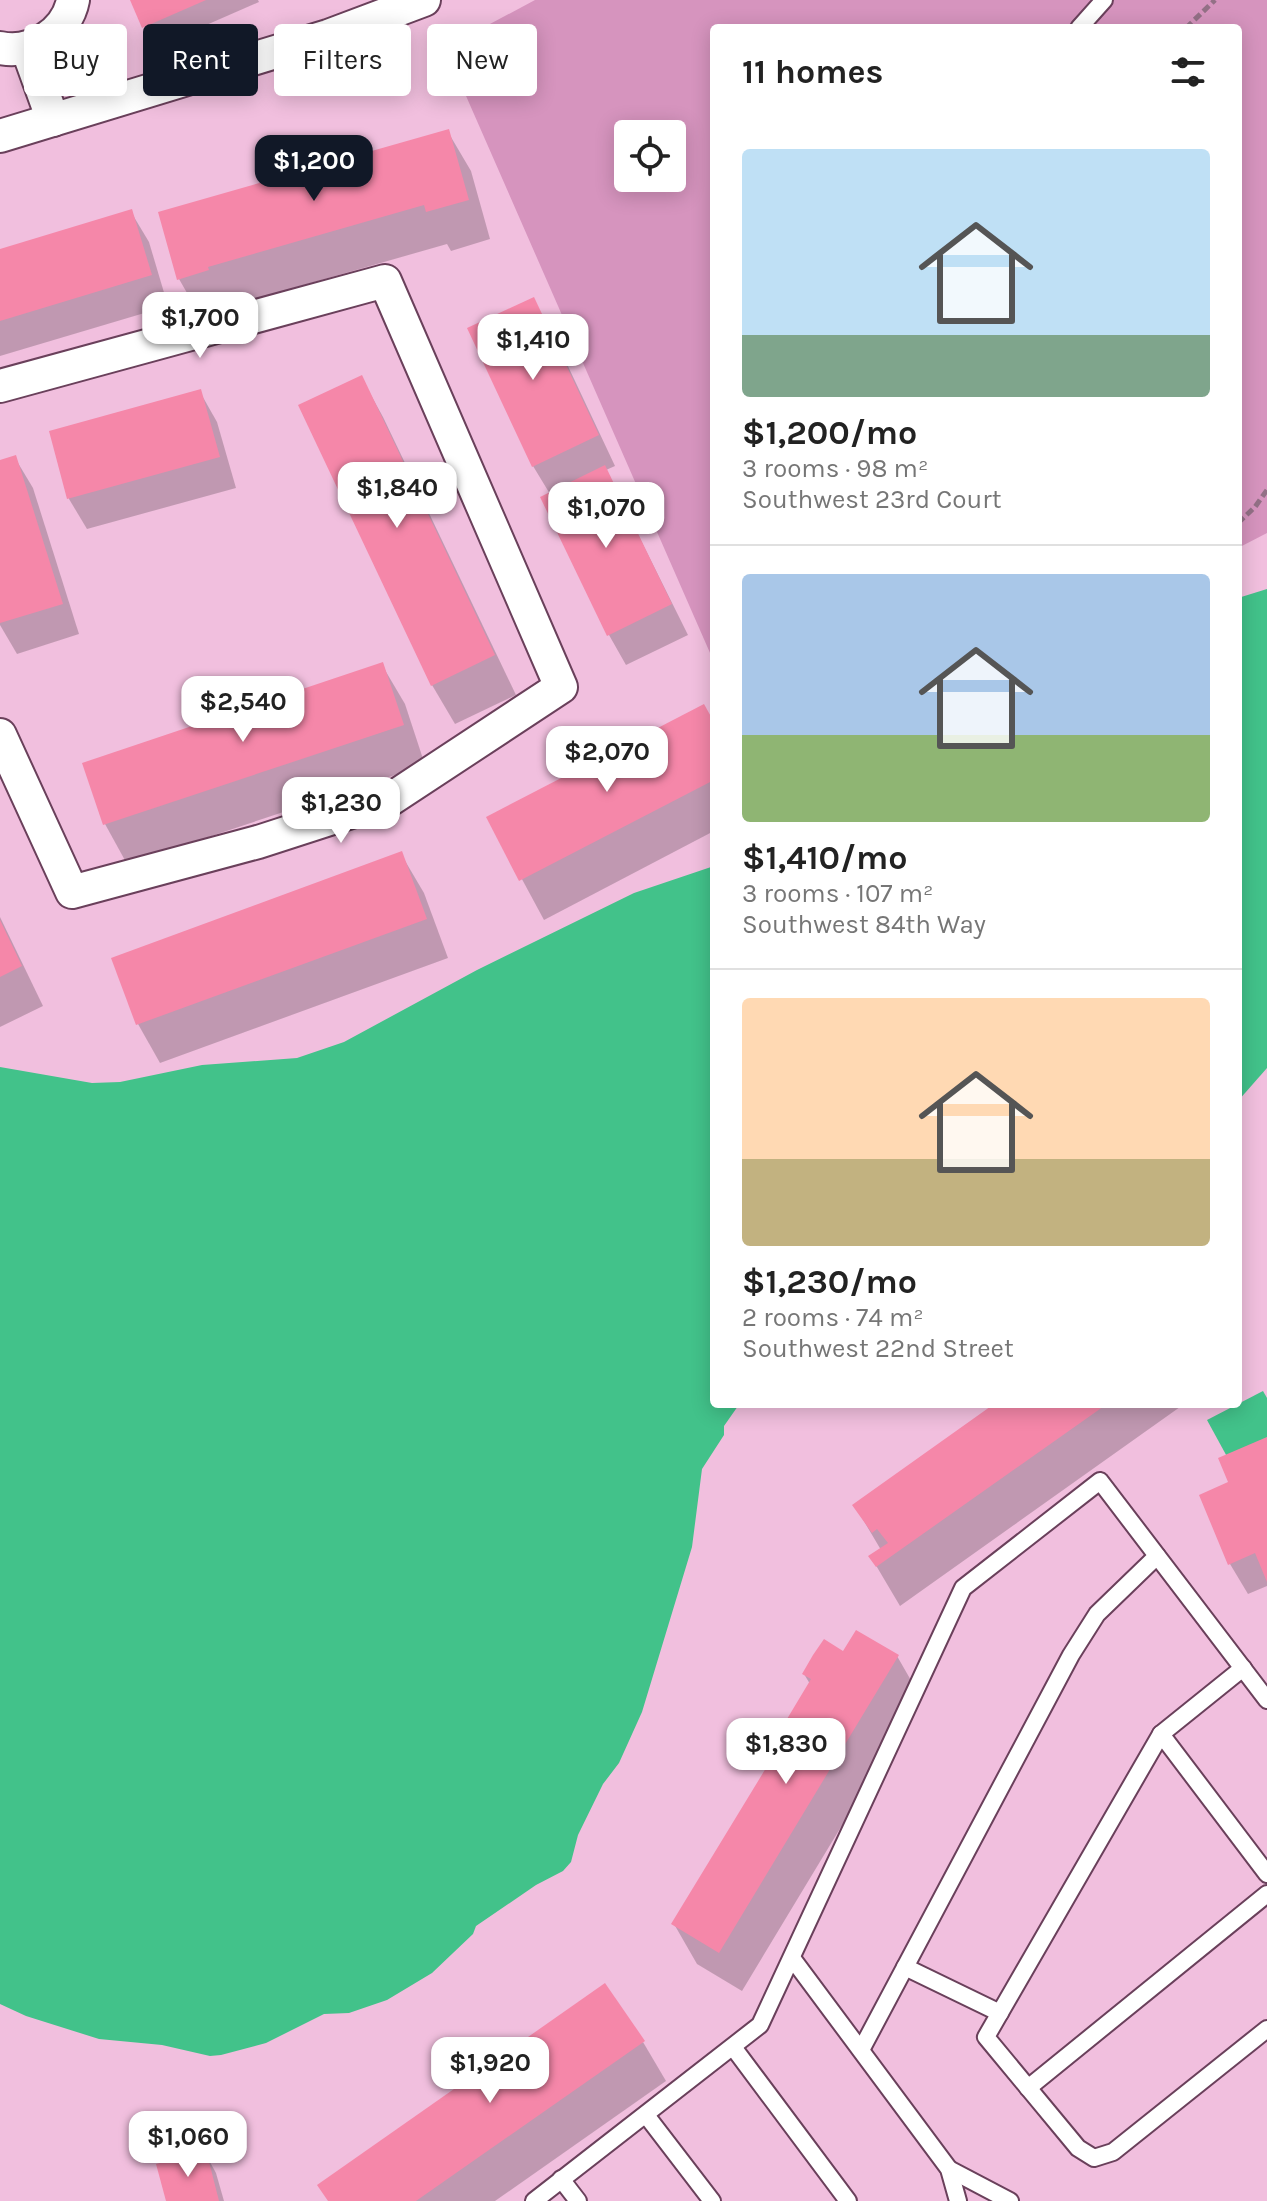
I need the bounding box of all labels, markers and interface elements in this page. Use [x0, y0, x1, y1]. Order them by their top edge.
chip: Buy [24, 24, 127, 96]
chip: Rent [143, 24, 258, 96]
chip: Filters [274, 24, 411, 96]
chip: New [427, 24, 537, 96]
icon: filters [1166, 50, 1210, 94]
text: 11 homes [742, 52, 884, 92]
map controls [614, 120, 686, 192]
button: locate [614, 120, 686, 192]
pin: $1,200 [249, 135, 379, 203]
text: $1,200 [273, 145, 355, 176]
icon: home [904, 201, 1048, 345]
pin: $1,700 [135, 292, 265, 360]
text: $1,700 [160, 302, 240, 333]
pin: $1,410 [468, 314, 598, 382]
text: $1,410 [496, 324, 570, 355]
text: $1,200/mo [742, 413, 917, 453]
text: 3 rooms · 98 m² [742, 453, 928, 484]
pin: $1,840 [332, 462, 462, 530]
text: $1,840 [356, 472, 438, 503]
pin: $1,070 [541, 482, 671, 550]
text: Southwest 23rd Court [742, 484, 1001, 515]
text: $1,070 [566, 492, 646, 523]
icon: home [904, 626, 1048, 770]
pin: $2,540 [178, 676, 308, 744]
text: $2,540 [199, 686, 287, 717]
pin: $2,070 [542, 726, 672, 794]
text: $2,070 [564, 736, 650, 767]
pin: $1,230 [276, 777, 406, 845]
text: $1,230 [300, 787, 382, 818]
text: $1,410/mo [742, 838, 908, 878]
text: 3 rooms · 107 m² [742, 878, 933, 909]
text: Southwest 84th Way [742, 909, 986, 940]
icon: home [904, 1050, 1048, 1194]
text: $1,230/mo [742, 1262, 917, 1302]
text: 2 rooms · 74 m² [742, 1302, 924, 1333]
text: Southwest 22nd Street [742, 1333, 1014, 1364]
pin: $1,830 [721, 1718, 851, 1786]
text: $1,830 [744, 1728, 828, 1759]
pin: $1,920 [425, 2037, 555, 2105]
text: $1,920 [449, 2047, 531, 2078]
pin: $1,060 [123, 2111, 253, 2179]
text: $1,060 [147, 2121, 229, 2152]

